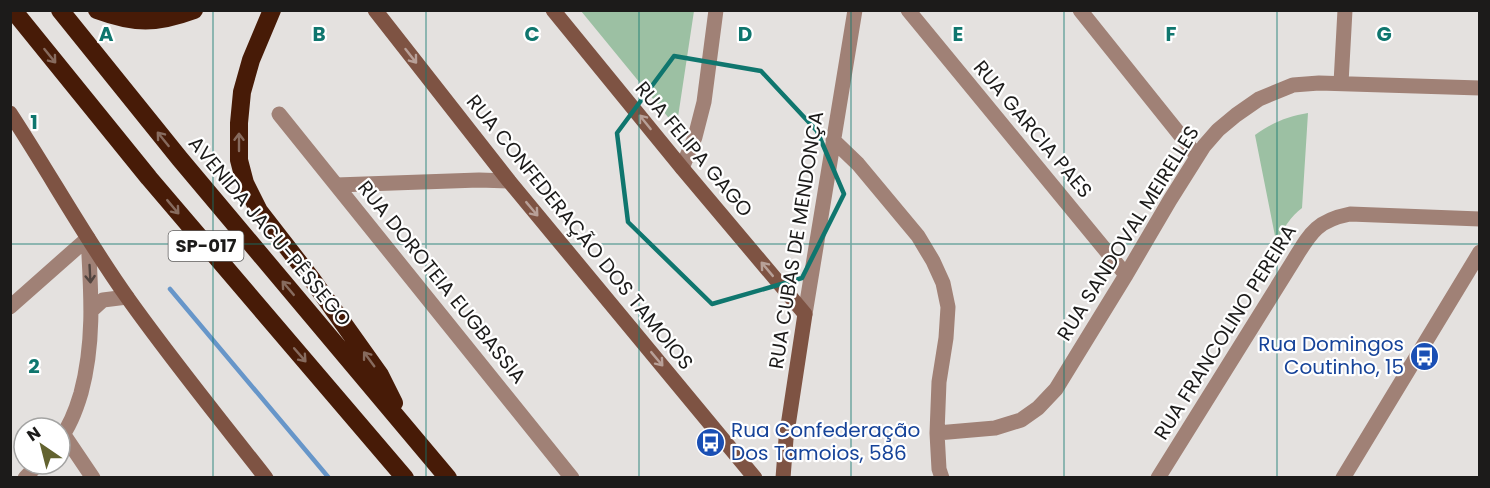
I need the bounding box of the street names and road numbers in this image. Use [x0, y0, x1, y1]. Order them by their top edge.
street label: RUA GARCIA PAES [967, 54, 1099, 204]
street label: RUA FELIPA GAGO [629, 75, 759, 223]
street label: RUA CONFEDERAÇÃO DOS TAMOIOS [460, 89, 700, 375]
street label: RUA CUBAS DE MENDONÇA [762, 109, 830, 371]
street label: RUA SANDOVAL MEIRELLES [1050, 120, 1206, 346]
street label: AVENIDA JACU-PÊSSEGO [182, 130, 358, 332]
street label: RUA DOROTEIA EUGBASSIA [351, 174, 533, 390]
street label: RUA FRANCOLINO PEREIRA [1147, 219, 1303, 445]
road number: SP-017 [168, 231, 244, 261]

